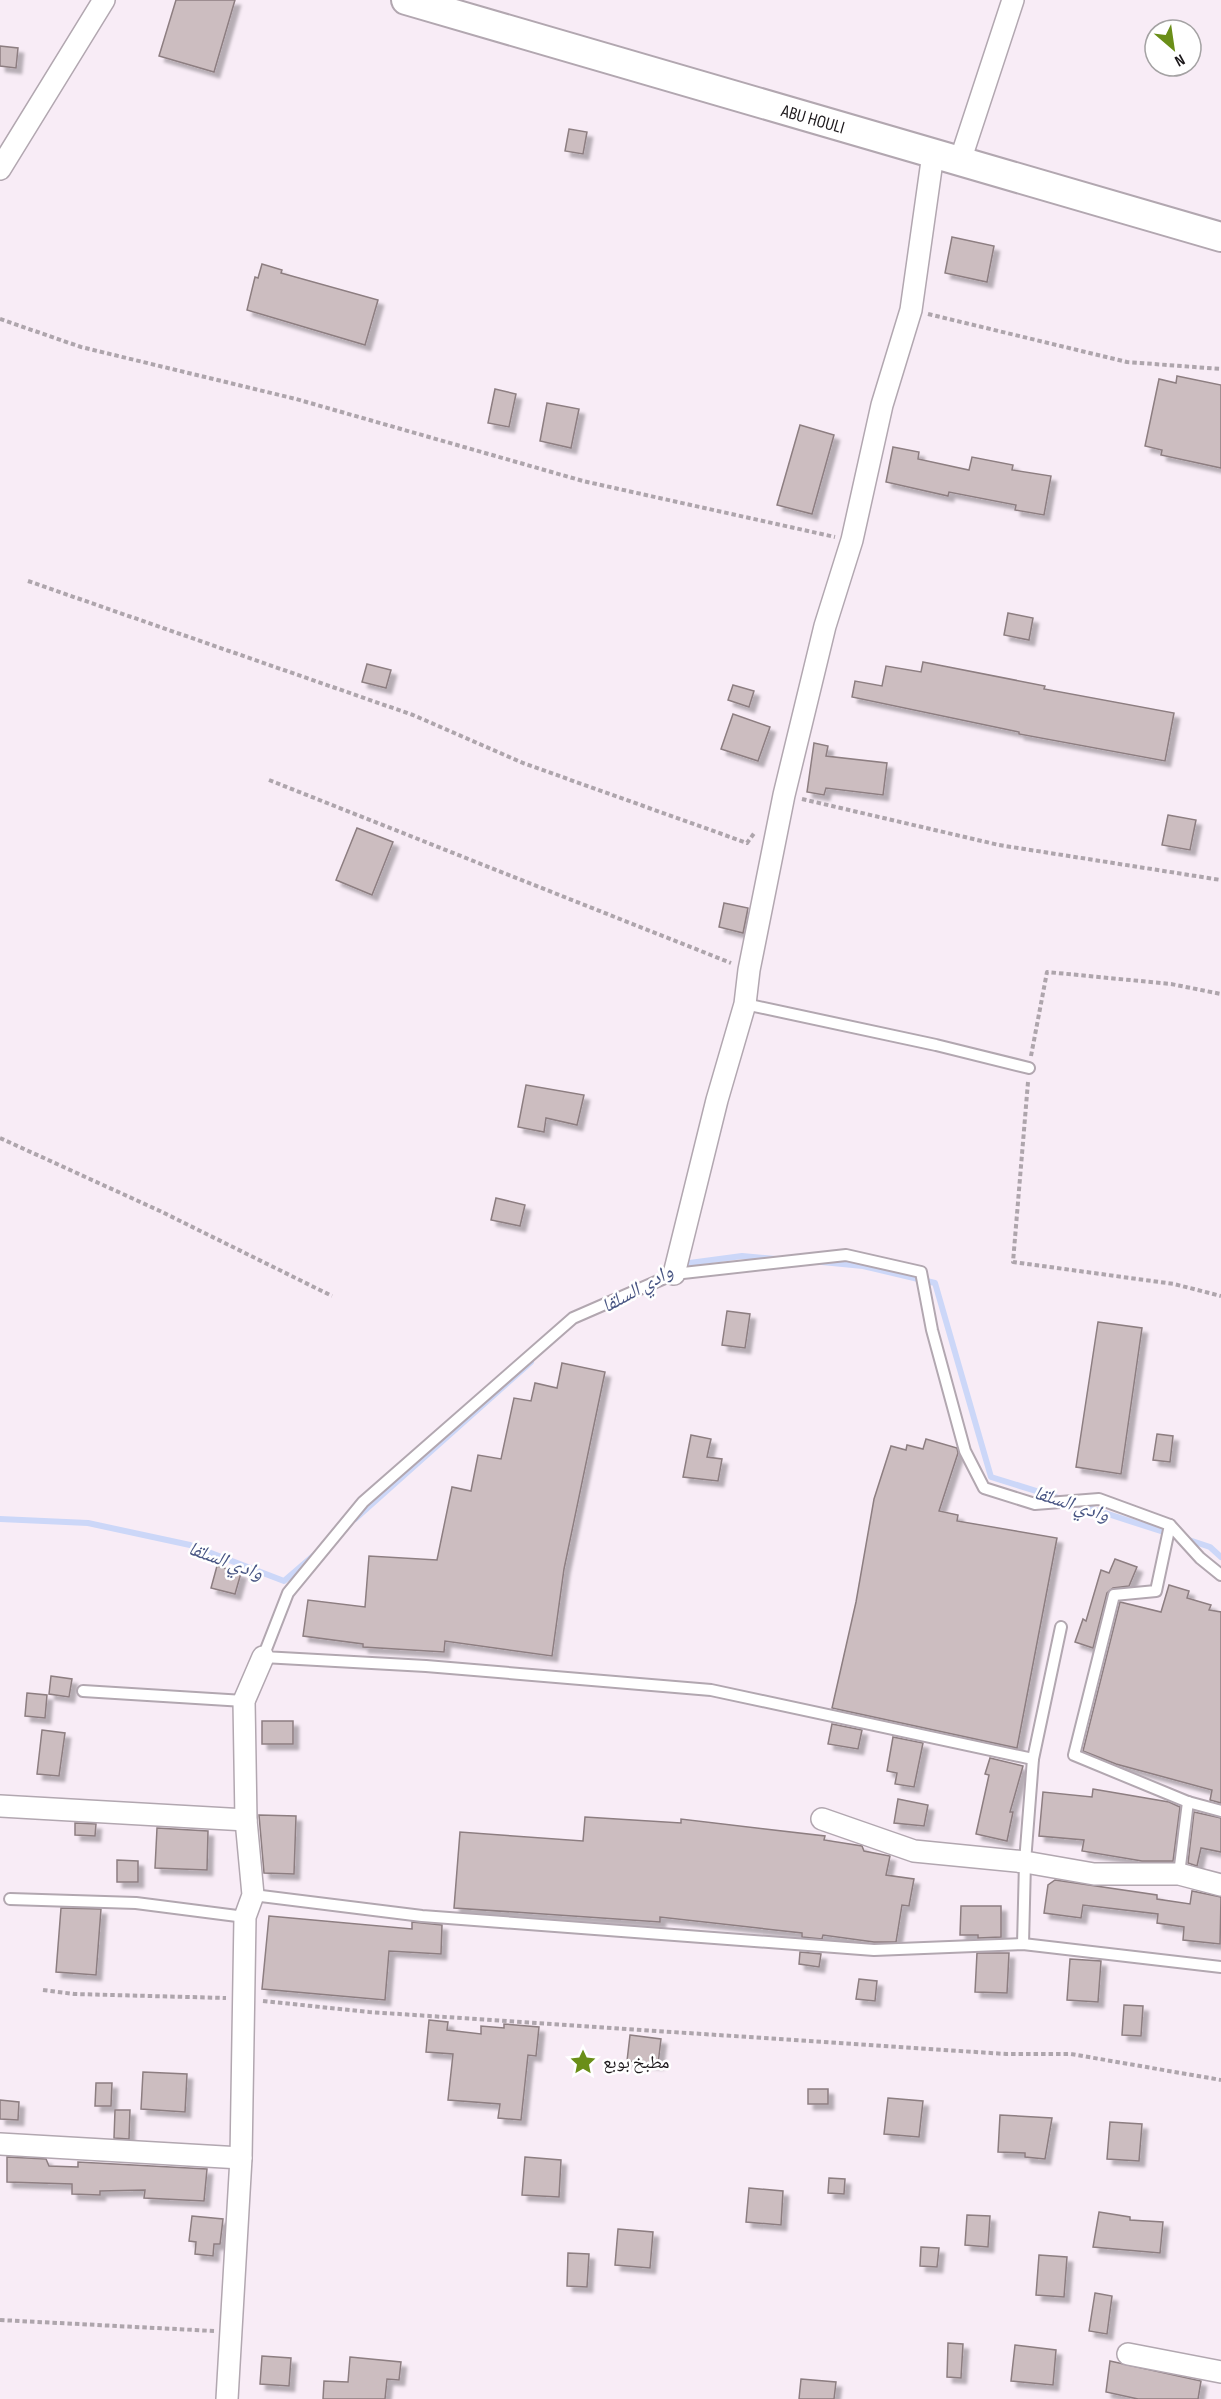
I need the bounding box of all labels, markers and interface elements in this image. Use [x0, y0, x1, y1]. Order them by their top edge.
north arrow [1143, 18, 1203, 78]
text: N [1171, 49, 1188, 70]
street label: ABU HOULI [778, 100, 847, 138]
water label: وادي السلقا [598, 1259, 679, 1321]
water label: وادي السلقا [1030, 1481, 1112, 1530]
water label: وادي السلقا [184, 1536, 266, 1588]
place icon: مطبخ بوبع [568, 2047, 598, 2077]
place label: مطبخ بوبع [603, 2052, 670, 2074]

